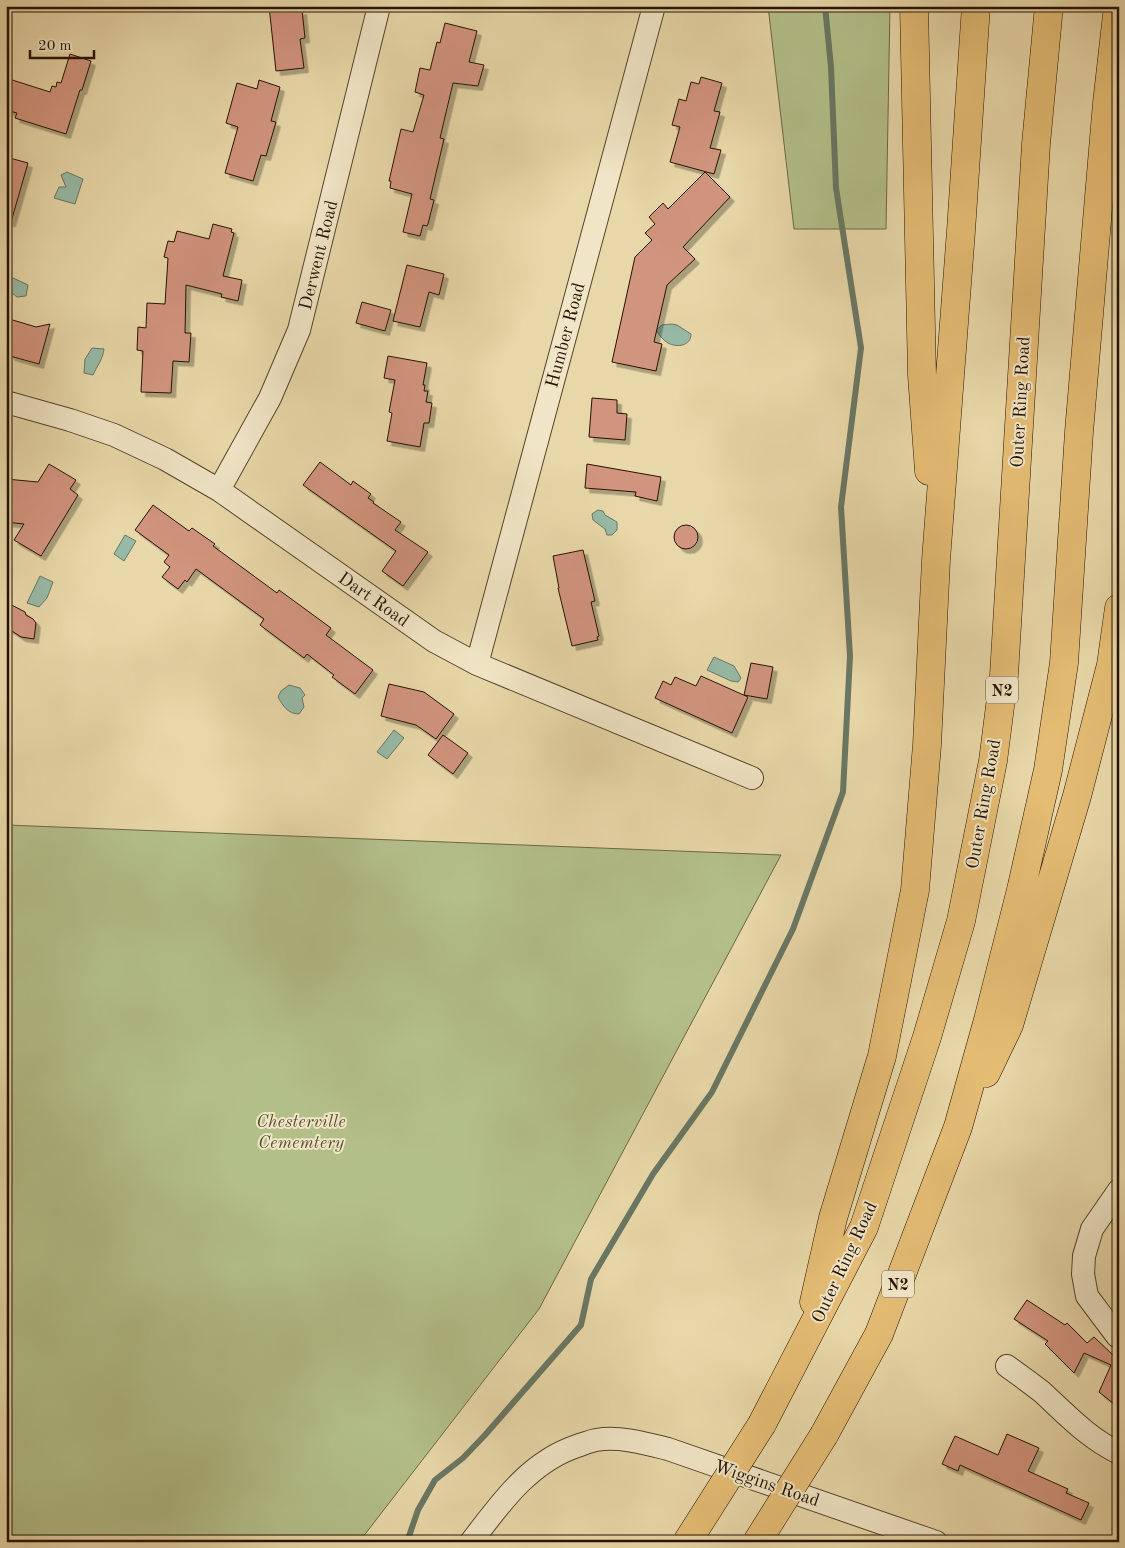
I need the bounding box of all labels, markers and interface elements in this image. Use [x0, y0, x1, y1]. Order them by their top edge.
scale bar [30, 28, 94, 60]
text: 20 m [38, 39, 72, 54]
street label: Derwent Road [297, 199, 341, 312]
street label: Humber Road [543, 281, 589, 390]
street label: Outer Ring Road [1009, 336, 1033, 468]
street label: Dart Road [335, 569, 412, 631]
road number: N2 [986, 676, 1018, 704]
street label: Outer Ring Road [964, 738, 1004, 871]
park label: Chesterville Cememtery [256, 1113, 346, 1152]
street label: Outer Ring Road [809, 1199, 881, 1326]
road number: N2 [882, 1270, 914, 1298]
street label: Wiggins Road [712, 1457, 822, 1510]

